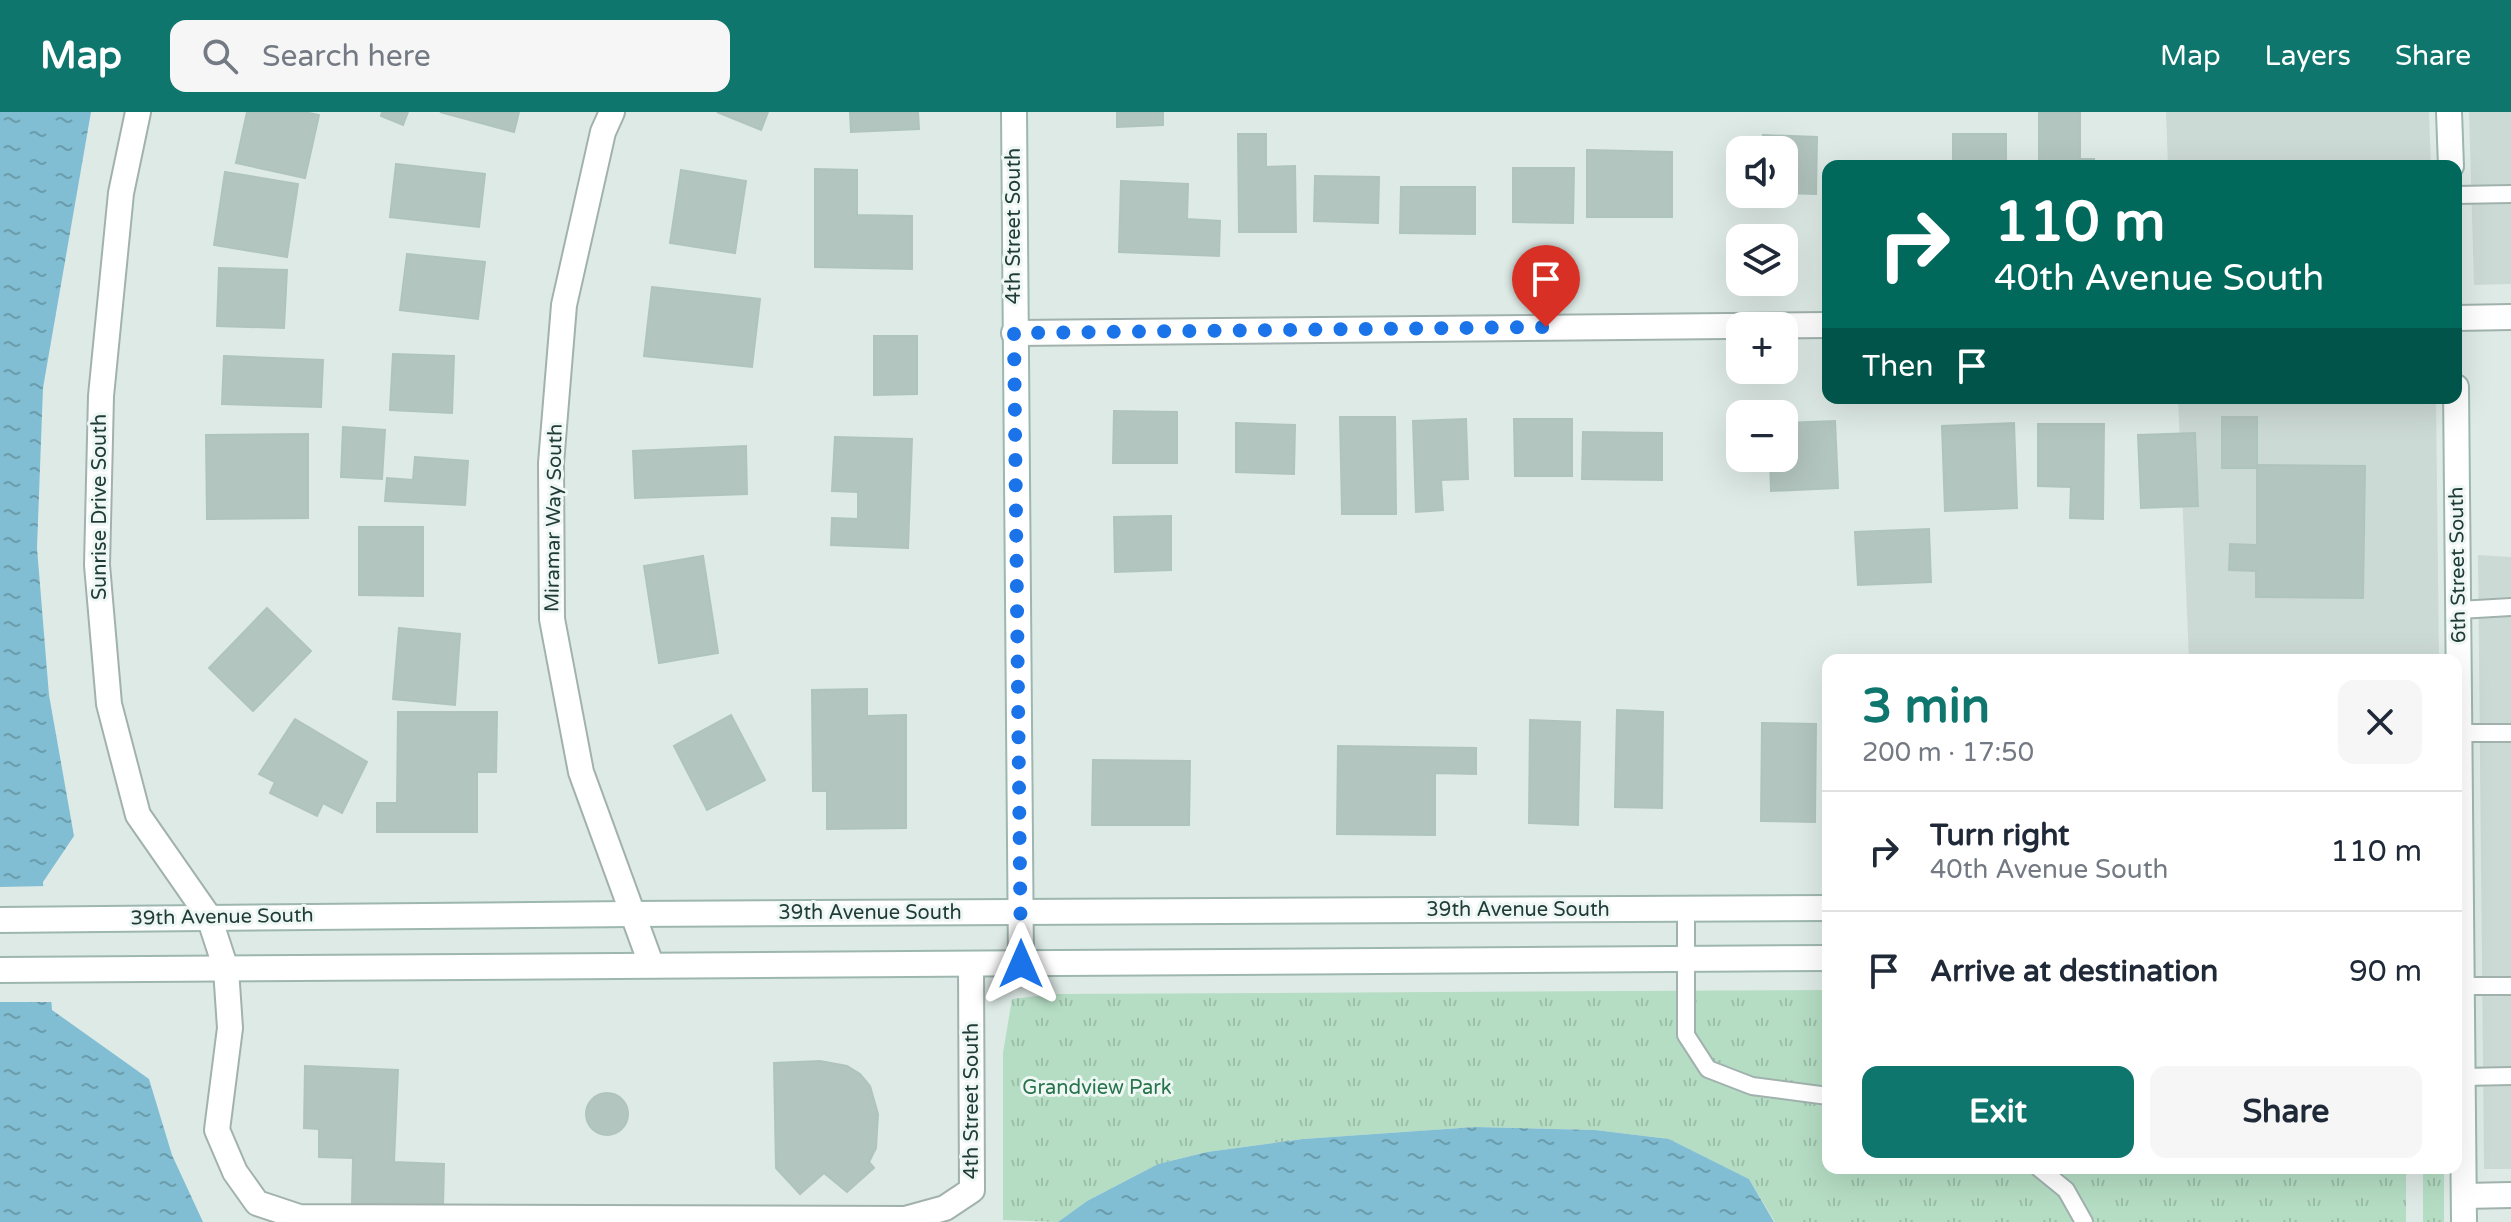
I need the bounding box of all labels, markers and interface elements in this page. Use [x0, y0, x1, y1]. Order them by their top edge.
search box [170, 20, 730, 92]
text: Map [40, 33, 122, 79]
icon: search [198, 34, 242, 78]
text: Search here [262, 38, 431, 75]
text: Map [2160, 39, 2221, 73]
text: Layers [2265, 39, 2351, 73]
text: Share [2395, 39, 2471, 73]
map controls [1726, 136, 1798, 472]
button: sound [1726, 136, 1798, 208]
street label: 4th Street South [1002, 148, 1026, 304]
text: 110 m [1994, 189, 2165, 256]
icon: right [1862, 192, 1966, 296]
button: layers [1726, 224, 1798, 296]
pin [1512, 245, 1580, 327]
icon: arrive [1524, 257, 1568, 301]
text: 40th Avenue South [1994, 257, 2324, 300]
button: + [1726, 312, 1798, 384]
icon: arrive [1950, 344, 1994, 388]
text: Then [1862, 348, 1934, 385]
button: − [1726, 400, 1798, 472]
street label: Sunrise Drive South [88, 414, 112, 600]
street label: Miramar Way South [540, 424, 568, 612]
street label: 6th Street South [2445, 487, 2471, 643]
text: 3 min [1862, 678, 1990, 736]
button: close [2338, 680, 2422, 764]
text: 200 m · 17:50 [1862, 737, 2034, 768]
text: Turn right [1930, 817, 2070, 854]
icon: right [1862, 829, 1906, 873]
text: 110 m [2330, 833, 2422, 870]
text: 40th Avenue South [1930, 854, 2168, 885]
street label: 39th Avenue South [1426, 898, 1610, 922]
street label: 39th Avenue South [778, 901, 962, 925]
street label: 39th Avenue South [130, 903, 314, 931]
position arrow [979, 922, 1063, 1006]
icon: arrive [1862, 949, 1906, 993]
text: Arrive at destination [1930, 953, 2218, 990]
text: 90 m [2349, 953, 2422, 990]
street label: 4th Street South [960, 1023, 984, 1179]
button: Exit [1862, 1066, 2134, 1158]
button: Share [2150, 1066, 2422, 1158]
park label: Grandview Park [1022, 1076, 1172, 1100]

